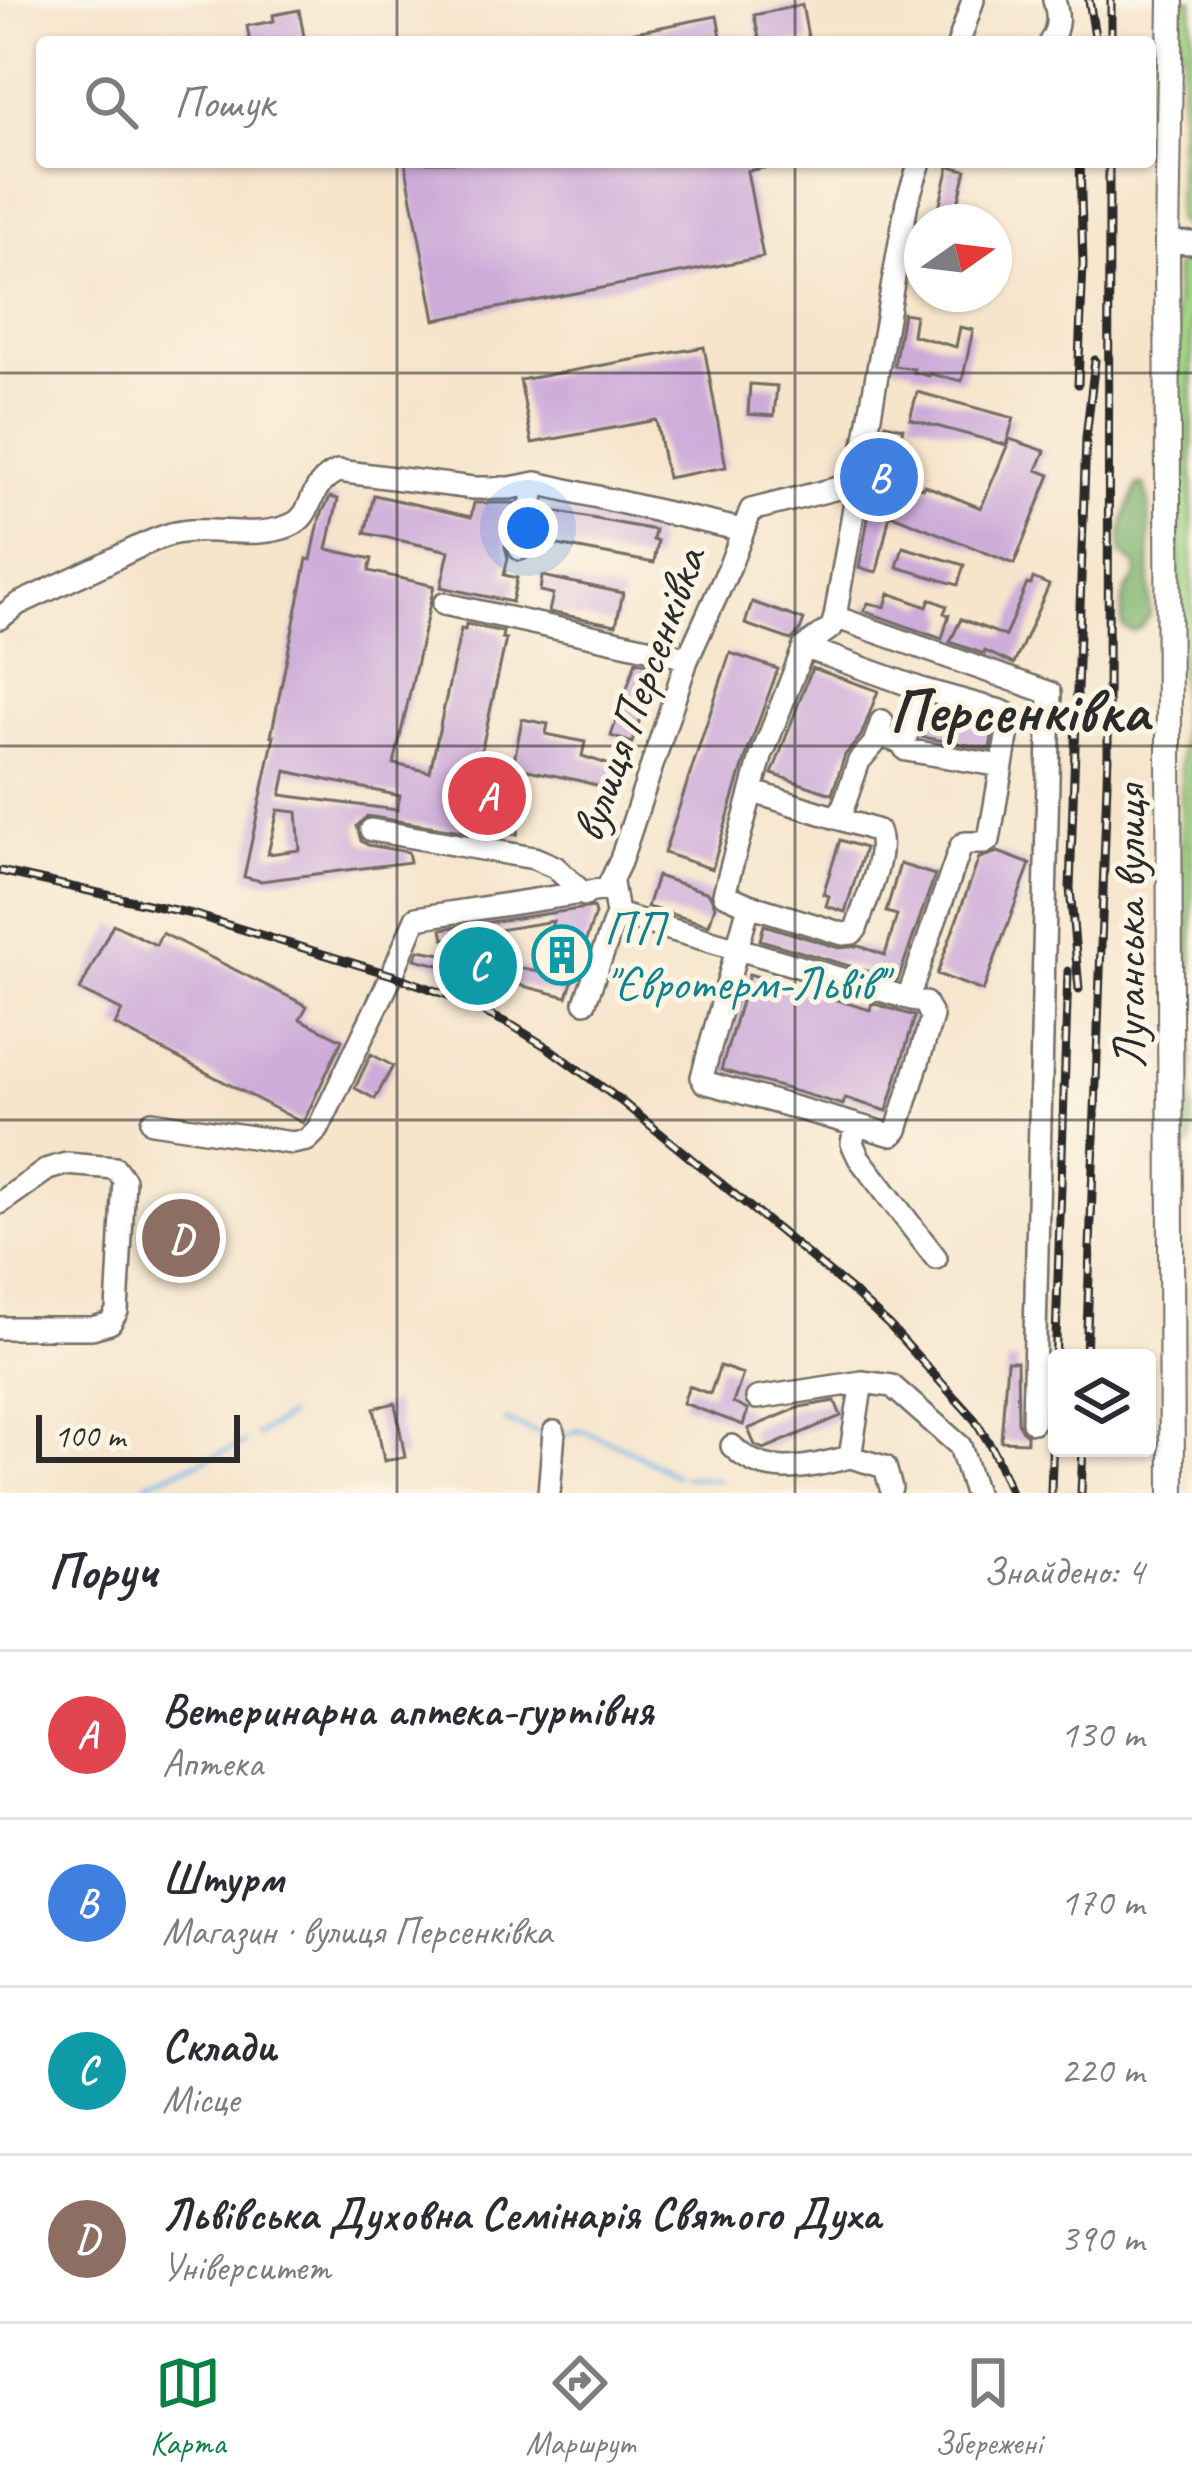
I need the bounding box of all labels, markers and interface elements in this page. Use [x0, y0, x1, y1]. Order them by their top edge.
search box [36, 36, 1156, 168]
icon: search [78, 69, 144, 135]
text: Пошук [174, 74, 274, 131]
north arrow [904, 204, 1012, 312]
pin: B [840, 432, 918, 522]
your location [498, 498, 558, 558]
street label: вулиця Персенківка [557, 537, 720, 849]
district label: Персенківка [889, 673, 1153, 749]
pin: A [448, 751, 526, 841]
street label: Луганська вулиця [1099, 782, 1159, 1069]
place label: ПП "Євротерм-Львів" [604, 898, 895, 1013]
pin: C [439, 921, 517, 1011]
building icon: ПП "Євротерм-Львів" [531, 924, 593, 986]
pin: D [142, 1193, 220, 1283]
map controls [1048, 1349, 1156, 1457]
button: layers [1048, 1349, 1156, 1457]
scale bar [36, 1409, 240, 1462]
text: 100 m [54, 1415, 125, 1457]
text: Поруч [48, 1539, 157, 1603]
text: Знайдено: 4 [983, 1547, 1144, 1596]
text: Ветеринарна аптека-гуртівня [162, 1682, 653, 1739]
text: A [77, 1710, 97, 1759]
text: 130 m [1060, 1710, 1144, 1759]
text: Аптека [162, 1739, 263, 1788]
text: Штурм [162, 1850, 283, 1907]
text: B [77, 1878, 97, 1927]
text: 170 m [1060, 1878, 1144, 1927]
text: Магазин · вулиця Персенківка [162, 1907, 552, 1956]
text: Склади [162, 2018, 276, 2075]
text: C [78, 2046, 96, 2095]
text: 220 m [1060, 2046, 1144, 2095]
text: Місце [162, 2075, 239, 2124]
text: Львівська Духовна Семінарія Святого Духа [162, 2186, 880, 2243]
text: D [76, 2214, 98, 2263]
text: 390 m [1060, 2214, 1144, 2263]
text: Університет [162, 2243, 330, 2292]
tab: Карта [150, 2350, 225, 2464]
tab: Маршрут [526, 2350, 634, 2464]
tab: Збережені [935, 2350, 1042, 2464]

